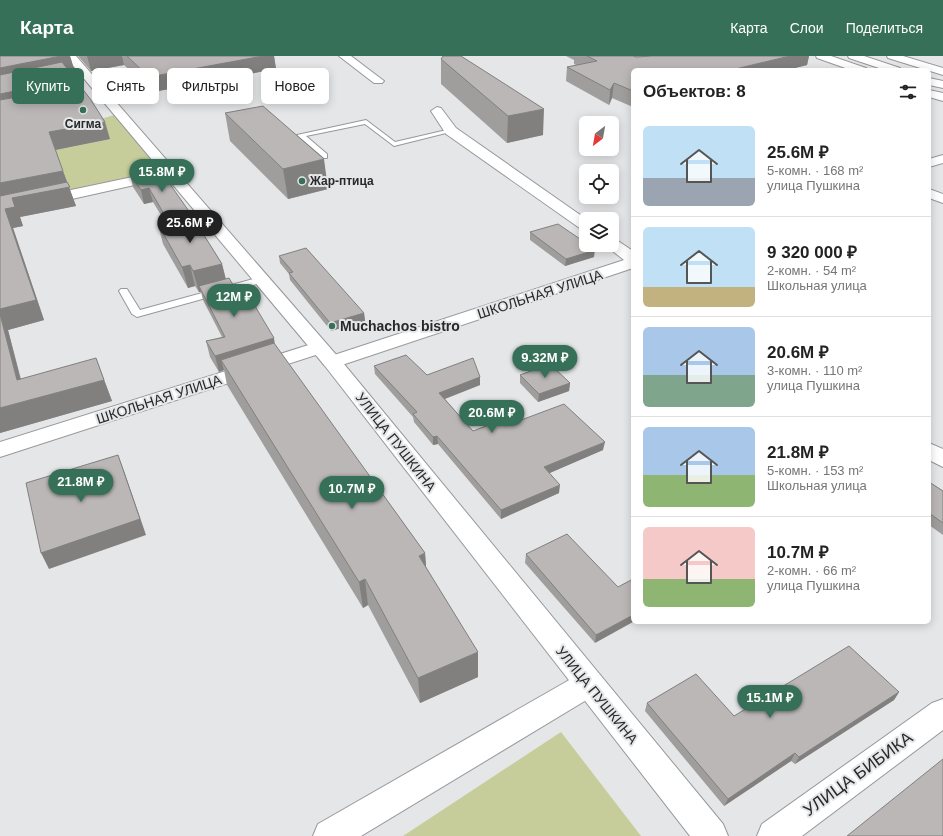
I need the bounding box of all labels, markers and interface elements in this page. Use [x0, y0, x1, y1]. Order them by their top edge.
text: Карта [20, 17, 74, 38]
text: Карта [730, 20, 768, 36]
text: Слои [790, 20, 824, 36]
text: Поделиться [846, 20, 923, 36]
chip: Купить [12, 68, 84, 104]
chip: Снять [92, 68, 159, 104]
chip: Фильтры [167, 68, 253, 104]
chip: Новое [261, 68, 329, 104]
icon: filters [897, 81, 919, 103]
text: Объектов: 8 [643, 82, 746, 101]
marker: Сигма [78, 105, 88, 115]
north arrow [579, 116, 619, 156]
map controls [579, 116, 619, 252]
place label: Сигма [65, 117, 102, 131]
icon: home [675, 142, 723, 190]
text: 25.6M ₽ [767, 143, 829, 162]
pin: 15.8M ₽ [125, 159, 199, 193]
text: 5-комн. · 168 m² [767, 163, 863, 178]
text: 15.8M ₽ [138, 164, 186, 179]
button: locate [579, 164, 619, 204]
place label: Жар-птица [309, 174, 374, 188]
marker: Жар-птица [297, 176, 307, 186]
text: улица Пушкина [767, 178, 860, 193]
pin: 25.6M ₽ [153, 210, 227, 244]
button: layers [579, 212, 619, 252]
text: 25.6M ₽ [166, 215, 214, 230]
icon: home [675, 243, 723, 291]
text: 9 320 000 ₽ [767, 243, 857, 262]
text: 2-комн. · 54 m² [767, 263, 856, 278]
street label: ШКОЛЬНАЯ УЛИЦА [475, 266, 605, 322]
text: Школьная улица [767, 278, 867, 293]
pin: 12M ₽ [206, 284, 262, 318]
text: 12M ₽ [216, 289, 252, 304]
place label: Muchachos bistro [340, 318, 460, 334]
marker: Muchachos bistro [327, 321, 337, 331]
icon: home [675, 343, 723, 391]
text: 20.6M ₽ [767, 343, 829, 362]
pin: 9.32M ₽ [508, 345, 582, 379]
text: 9.32M ₽ [521, 350, 569, 365]
text: 3-комн. · 110 m² [767, 363, 862, 378]
street label: ШКОЛЬНАЯ УЛИЦА [94, 371, 224, 427]
text: улица Пушкина [767, 378, 860, 393]
street label: УЛИЦА ПУШКИНА [353, 390, 440, 495]
pin: 20.6M ₽ [455, 400, 529, 434]
text: 20.6M ₽ [468, 405, 516, 420]
icon: home [675, 443, 723, 491]
text: 21.8M ₽ [767, 443, 829, 462]
text: 5-комн. · 153 m² [767, 463, 863, 478]
pin: 21.8M ₽ [44, 469, 118, 503]
text: 21.8M ₽ [57, 474, 105, 489]
pin: 10.7M ₽ [315, 476, 389, 510]
text: Школьная улица [767, 478, 867, 493]
text: 10.7M ₽ [328, 481, 376, 496]
icon: home [675, 543, 723, 591]
text: 10.7M ₽ [767, 543, 829, 562]
text: 2-комн. · 66 m² [767, 563, 856, 578]
text: улица Пушкина [767, 578, 860, 593]
street label: УЛИЦА ПУШКИНА [553, 643, 642, 747]
pin: 15.1M ₽ [733, 685, 807, 719]
text: 15.1M ₽ [746, 690, 794, 705]
street label: УЛИЦА БИБИКА [800, 728, 917, 820]

